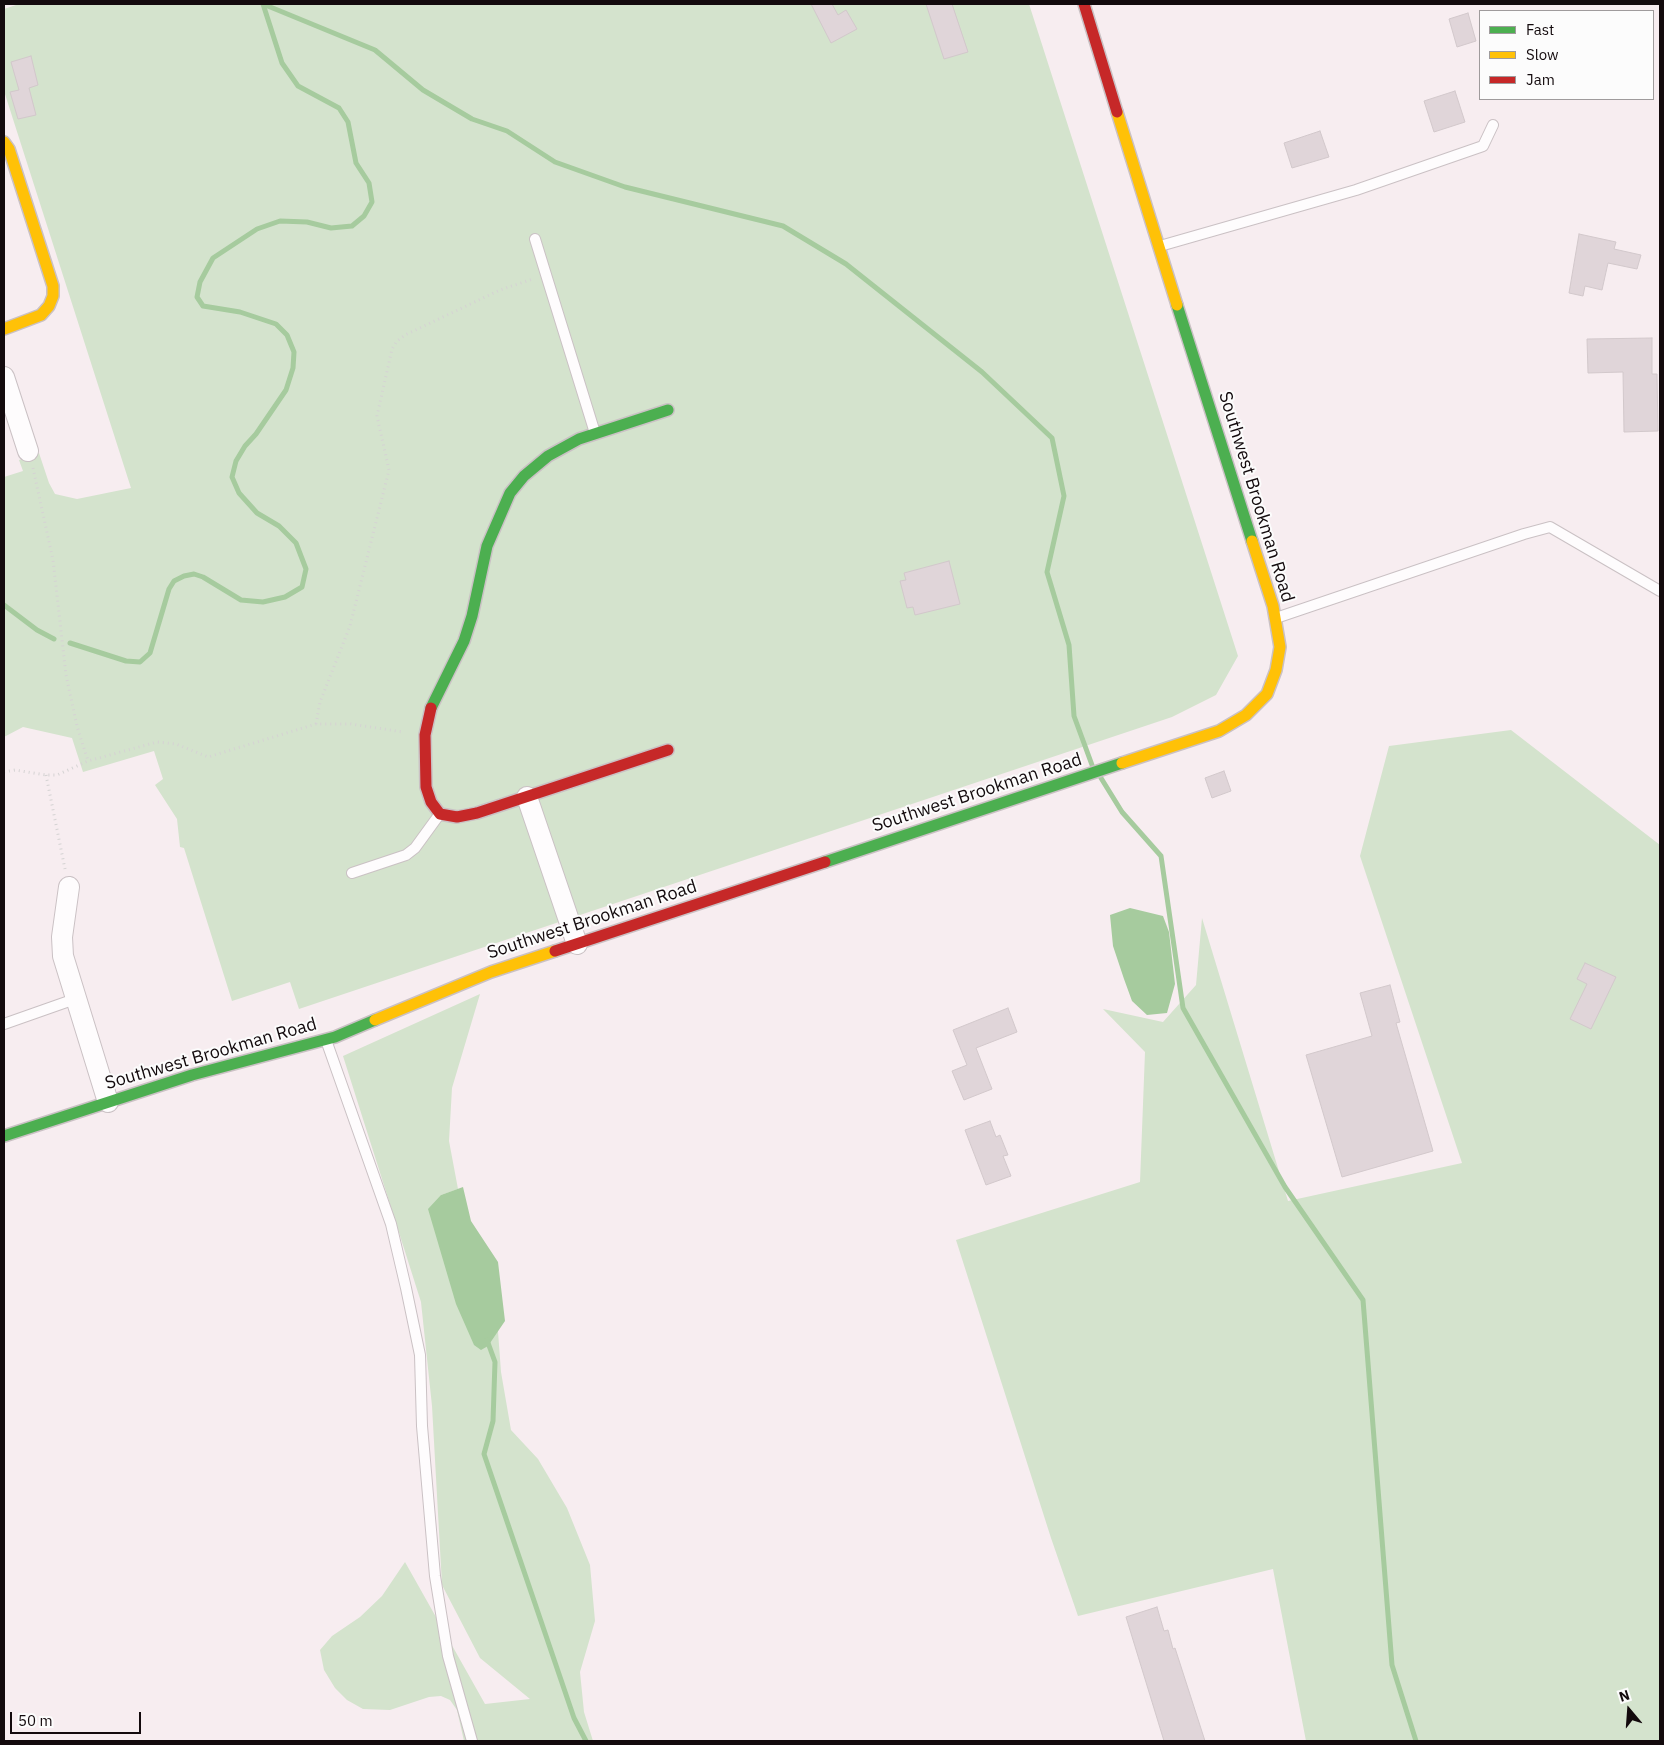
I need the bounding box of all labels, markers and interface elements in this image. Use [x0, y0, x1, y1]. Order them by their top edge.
legend [1479, 10, 1654, 100]
text: Fast [1526, 20, 1554, 39]
text: Slow [1526, 45, 1559, 64]
text: Jam [1526, 70, 1555, 89]
street label: Southwest Brookman Road [1214, 389, 1298, 605]
street label: Southwest Brookman Road [869, 749, 1085, 837]
street label: Southwest Brookman Road [484, 876, 700, 964]
street label: Southwest Brookman Road [103, 1013, 319, 1095]
north arrow [1604, 1685, 1654, 1735]
text: N [1617, 1686, 1632, 1706]
scale bar [12, 1702, 144, 1734]
text: 50 m [18, 1711, 53, 1730]

